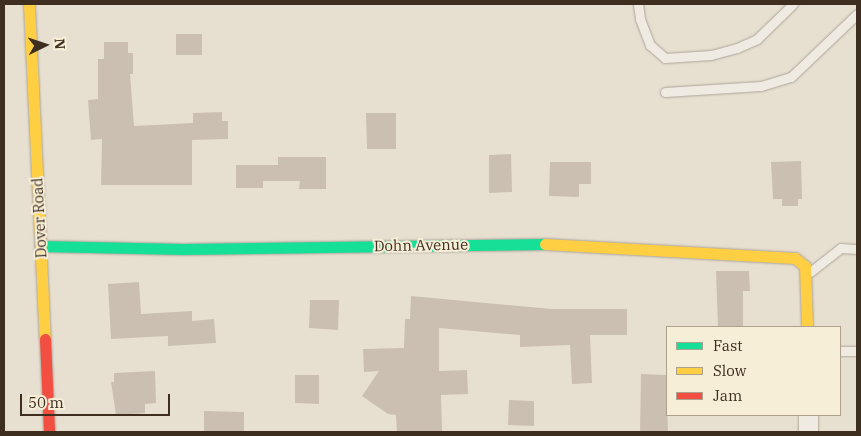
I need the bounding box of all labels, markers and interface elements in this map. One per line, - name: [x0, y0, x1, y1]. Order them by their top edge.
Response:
- north arrow: [20, 20, 70, 70]
- text: N: [51, 38, 69, 50]
- street label: Dover Road: [28, 177, 50, 259]
- street label: Dohn Avenue: [374, 235, 468, 255]
- legend: [666, 326, 841, 416]
- text: Fast: [713, 336, 743, 355]
- text: Slow: [713, 361, 746, 380]
- scale bar: [22, 384, 172, 416]
- text: Jam: [713, 386, 742, 405]
- text: 50 m: [28, 393, 64, 412]

